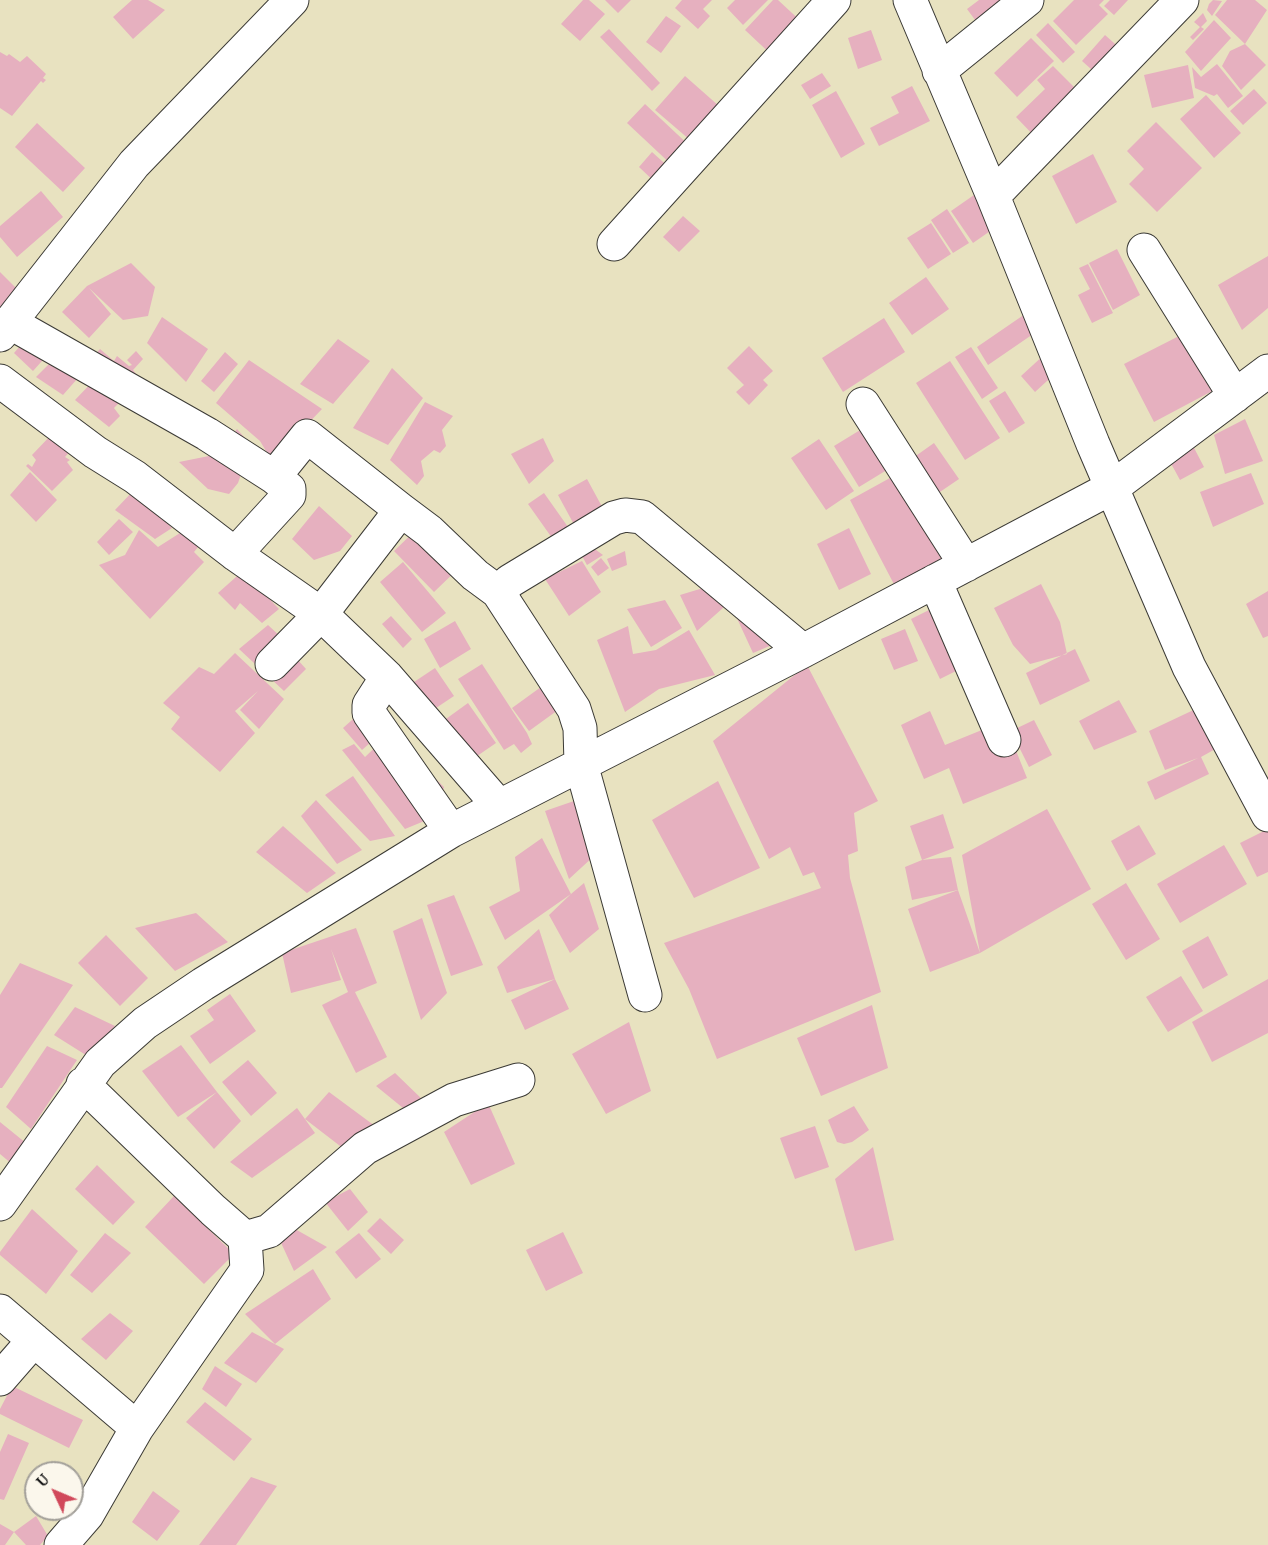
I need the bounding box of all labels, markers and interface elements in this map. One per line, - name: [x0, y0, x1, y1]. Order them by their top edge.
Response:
- north arrow: [24, 1461, 84, 1521]
- text: U: [30, 1468, 55, 1492]

